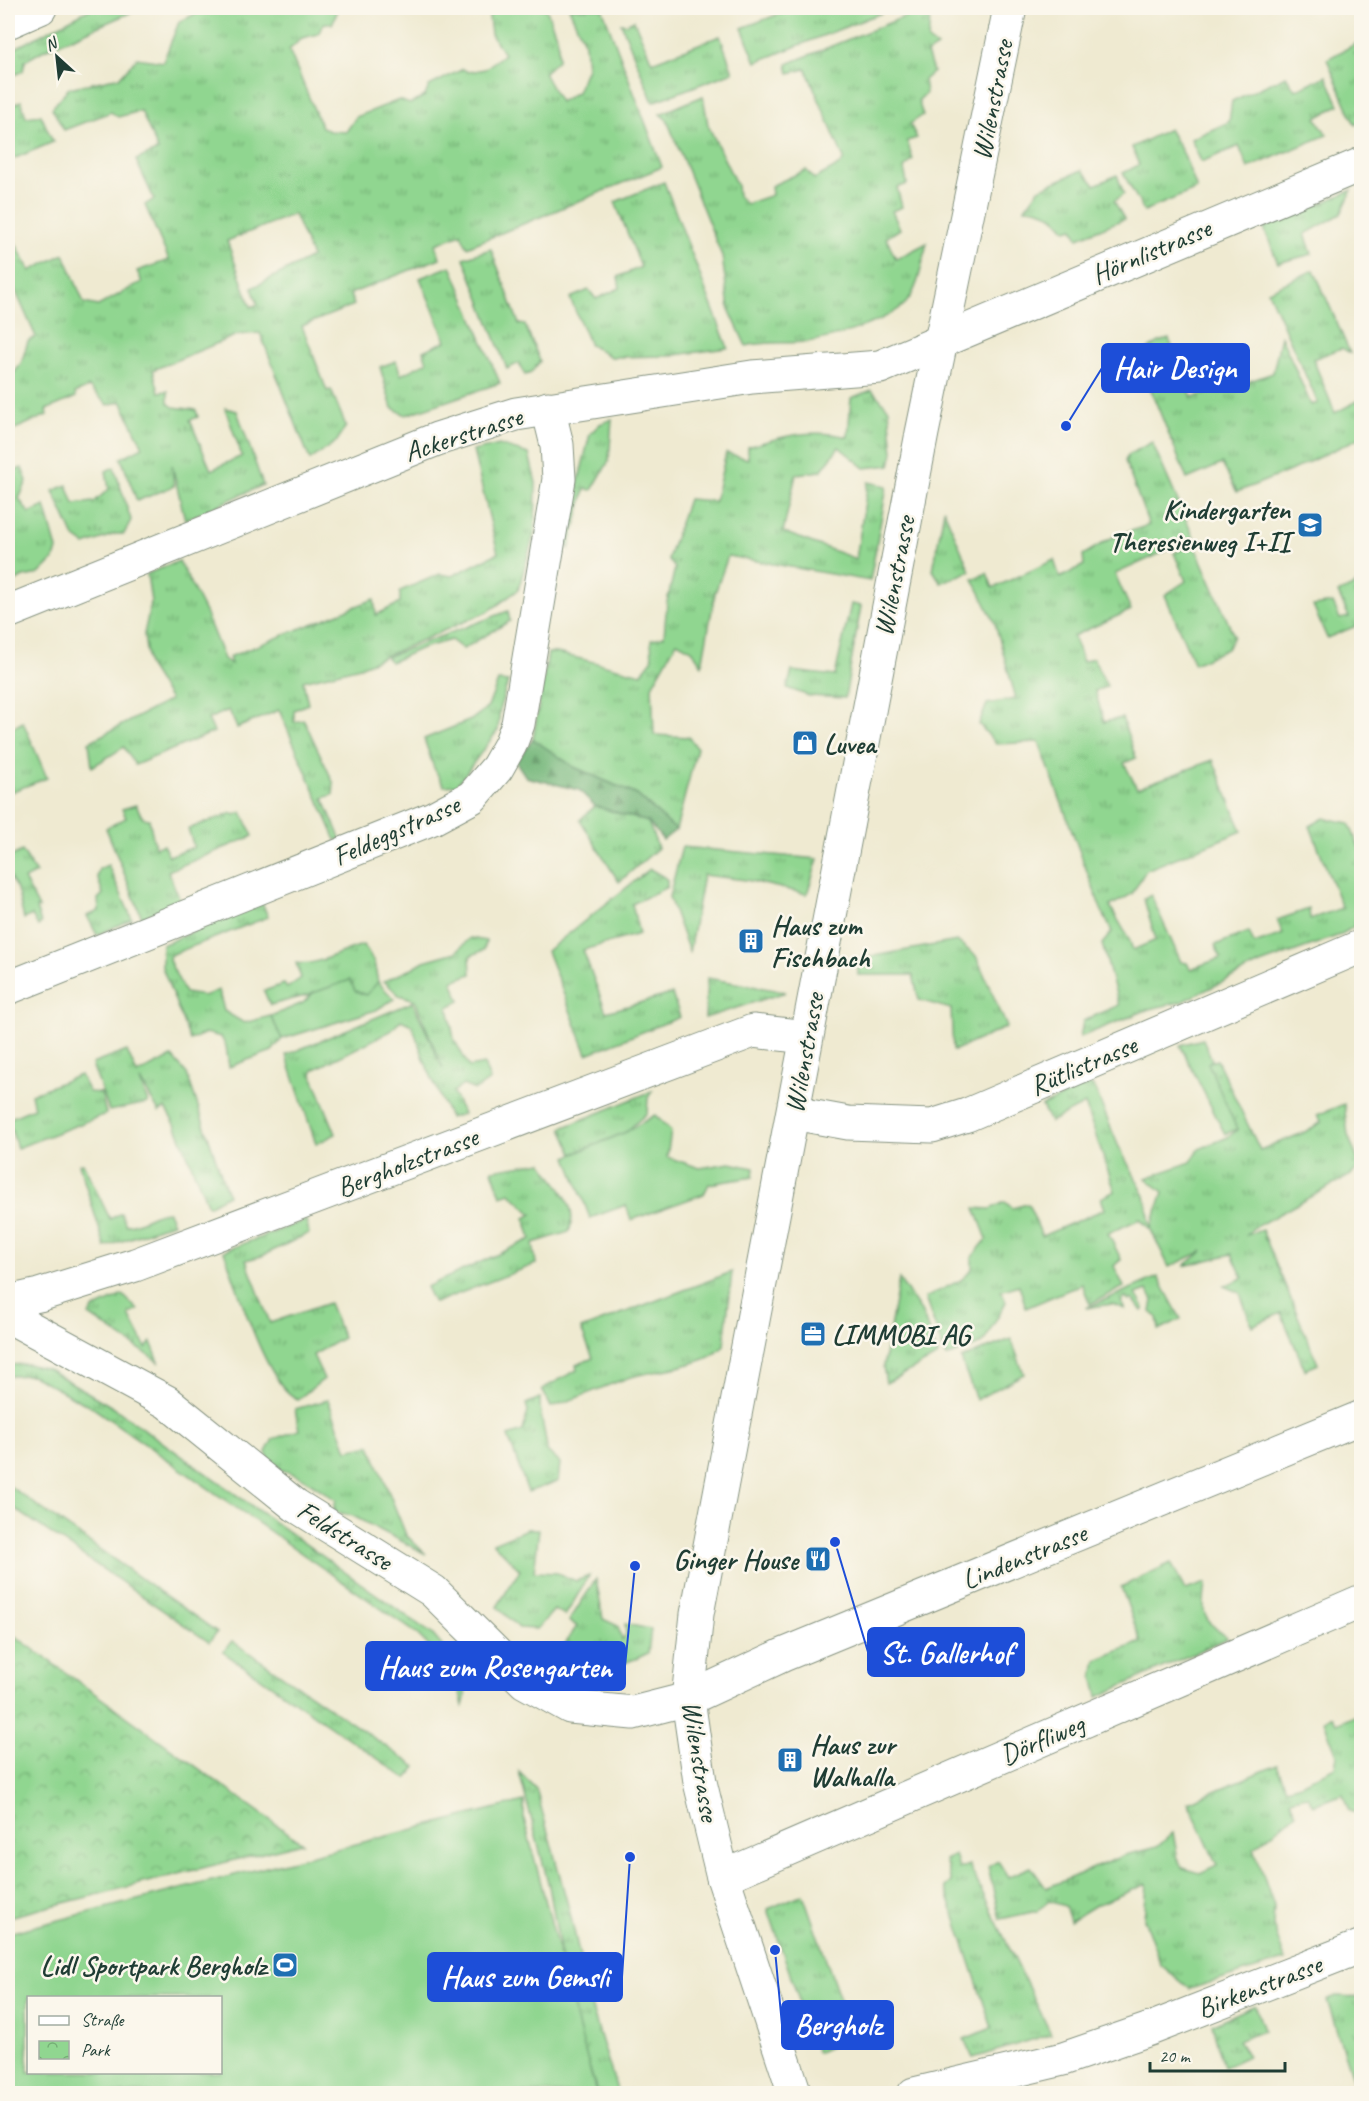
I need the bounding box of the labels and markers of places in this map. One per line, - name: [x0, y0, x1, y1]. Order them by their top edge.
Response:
- callout: Hair Design: [1102, 344, 1249, 392]
- place label: Kindergarten Theresienweg I+II: [1109, 492, 1296, 559]
- school or university icon: Kindergarten Theresienweg I+II: [1295, 510, 1325, 540]
- place label: Luvea: [824, 726, 878, 761]
- shop icon: Luvea: [790, 728, 820, 758]
- place label: Haus zum Fischbach: [771, 908, 871, 975]
- building icon: Haus zum Fischbach: [736, 926, 766, 956]
- place label: LIMMOBI AG: [832, 1317, 973, 1352]
- office icon: LIMMOBI AG: [798, 1319, 828, 1349]
- place label: Ginger House: [673, 1542, 801, 1577]
- restaurant icon: Ginger House: [803, 1544, 833, 1574]
- callout: St. Gallerhof: [868, 1628, 1024, 1676]
- callout: Haus zum Rosengarten: [366, 1642, 625, 1690]
- place label: Haus zur Walhalla: [810, 1727, 898, 1794]
- building icon: Haus zur Walhalla: [775, 1745, 805, 1775]
- place label: Lidl Sportpark Bergholz: [41, 1948, 269, 1983]
- sports icon: Lidl Sportpark Bergholz: [270, 1950, 300, 1980]
- callout: Haus zum Gemsli: [428, 1953, 622, 2001]
- callout: Bergholz: [782, 2001, 893, 2049]

